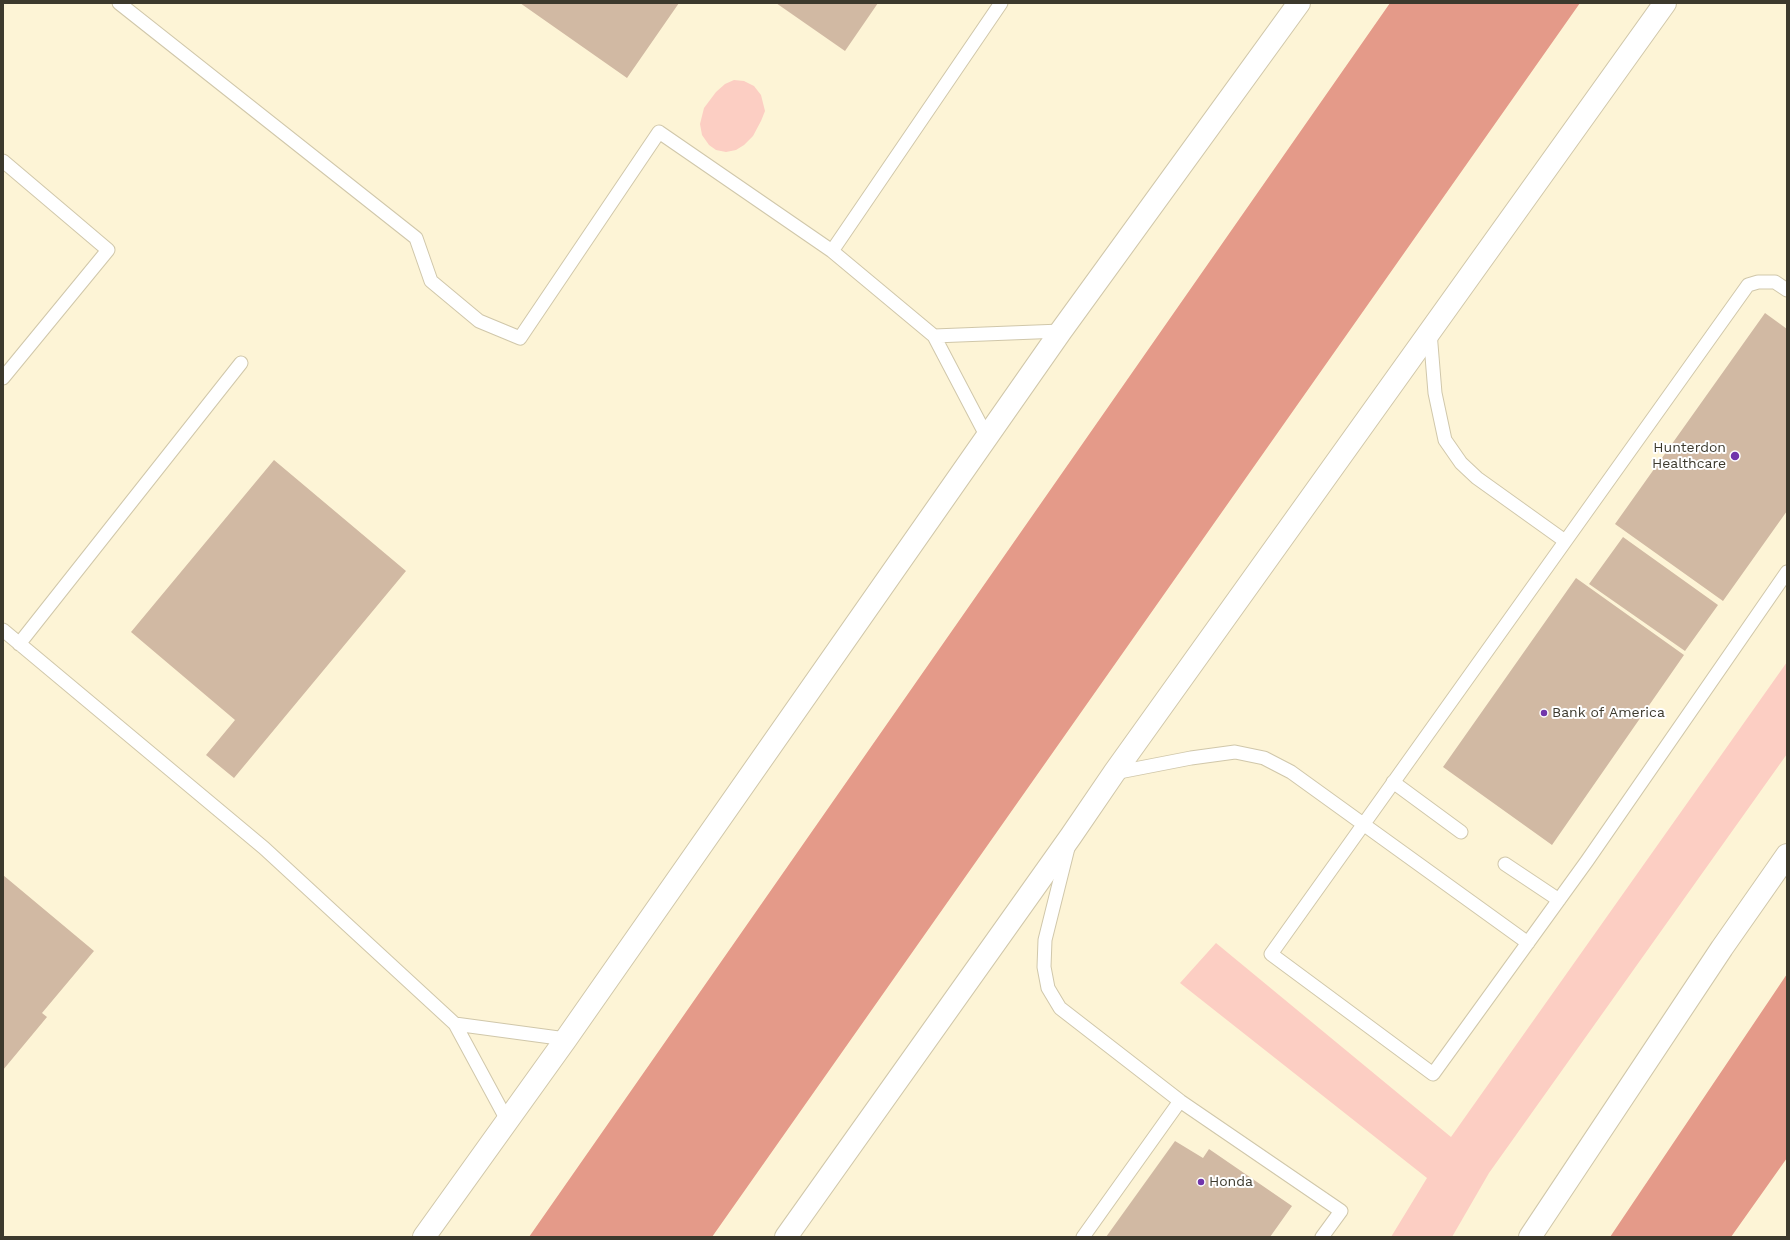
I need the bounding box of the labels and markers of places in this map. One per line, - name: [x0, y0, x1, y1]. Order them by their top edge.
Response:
- place label: Hunterdon Healthcare: [1652, 440, 1726, 472]
- marker: Hunterdon Healthcare: [1729, 450, 1741, 462]
- place label: Bank of America: [1552, 705, 1665, 721]
- marker: Bank of America: [1539, 708, 1549, 718]
- place label: Honda: [1209, 1174, 1253, 1190]
- marker: Honda: [1196, 1177, 1206, 1187]

